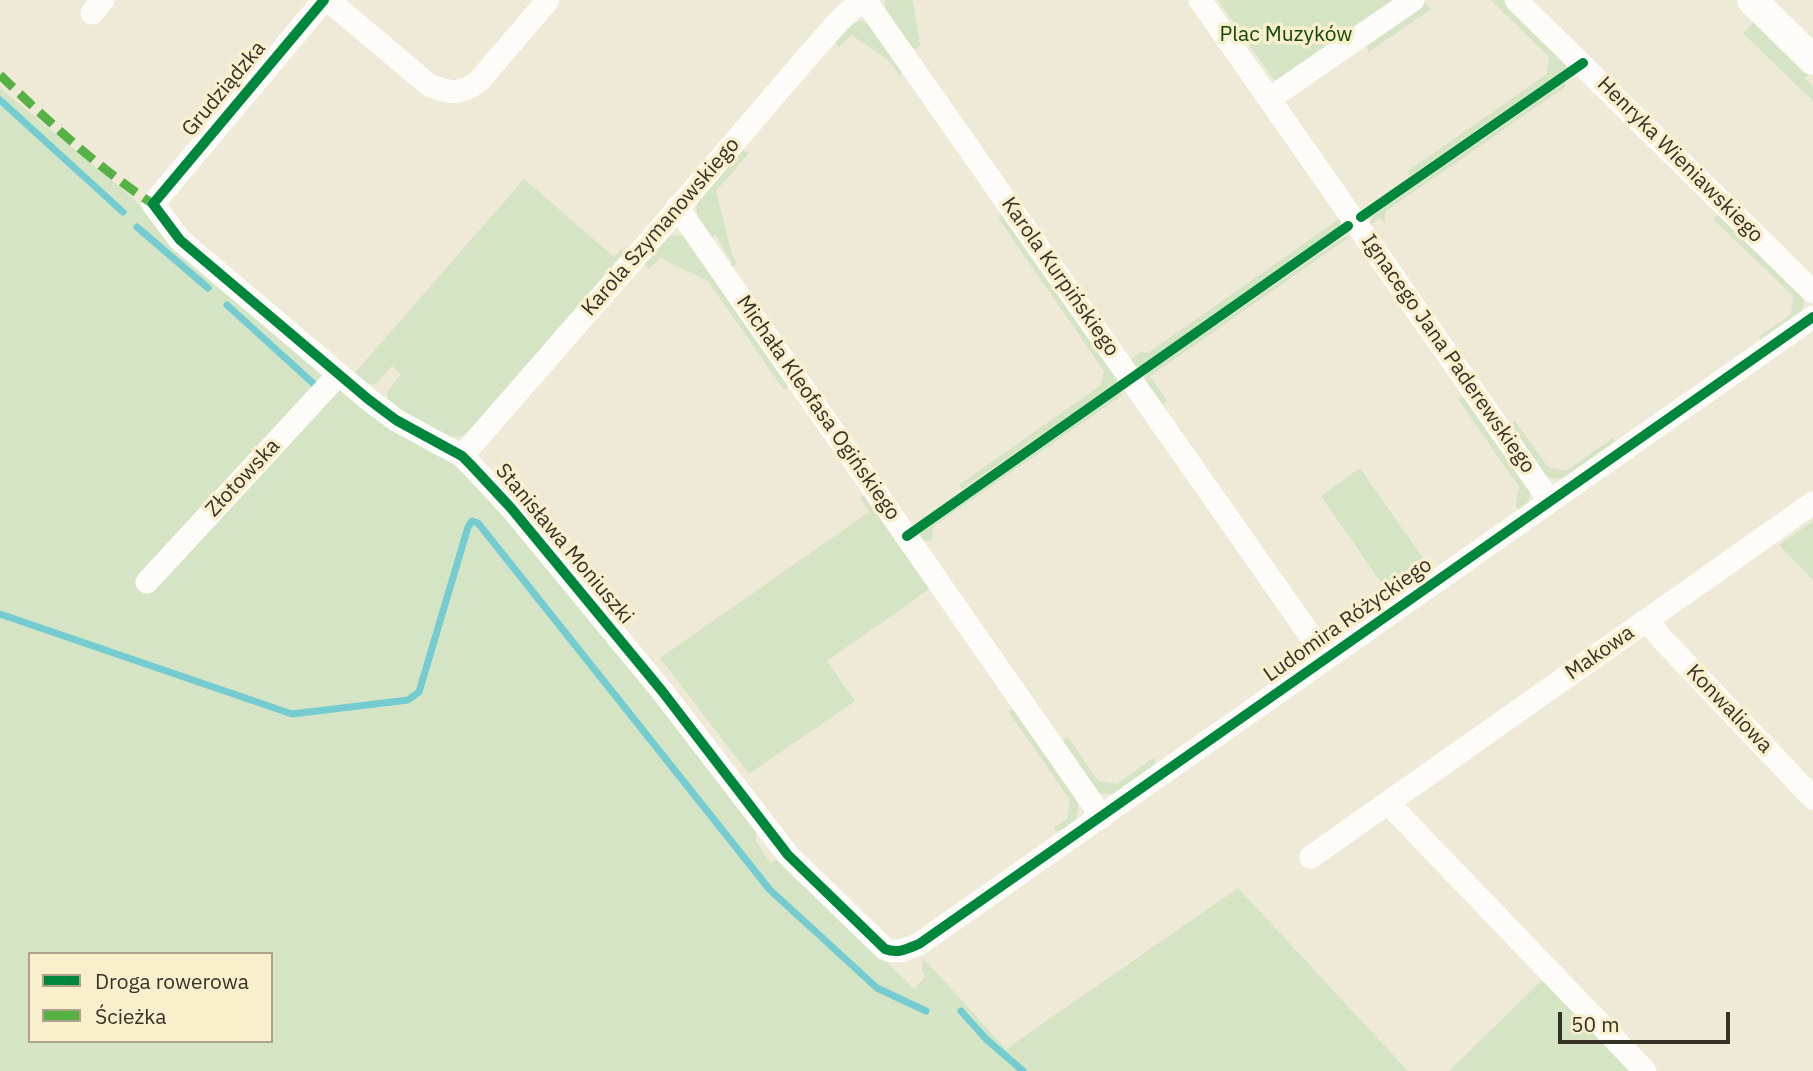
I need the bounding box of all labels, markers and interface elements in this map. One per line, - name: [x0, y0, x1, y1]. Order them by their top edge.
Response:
- park label: Plac Muzyków: [1220, 22, 1352, 48]
- street label: Grudziądzka: [177, 36, 271, 142]
- street label: Henryka Wieniawskiego: [1592, 72, 1768, 248]
- street label: Karola Szymanowskiego: [577, 133, 745, 321]
- street label: Karola Kurpińskiego: [996, 193, 1124, 361]
- street label: Ignacego Jana Paderewskiego: [1356, 230, 1540, 478]
- street label: Michała Kleofasa Ogińskiego: [731, 291, 905, 525]
- street label: Złotowska: [201, 434, 285, 522]
- street label: Stanisława Moniuszki: [490, 459, 638, 629]
- street label: Ludomira Różyckiego: [1259, 552, 1437, 688]
- street label: Makowa: [1561, 620, 1639, 686]
- street label: Konwaliowa: [1681, 659, 1777, 759]
- legend: [28, 952, 273, 1043]
- text: Droga rowerowa: [95, 967, 249, 995]
- scale bar: [1561, 998, 1732, 1042]
- text: Ścieżka: [95, 1002, 166, 1030]
- text: 50 m: [1571, 1010, 1620, 1038]

